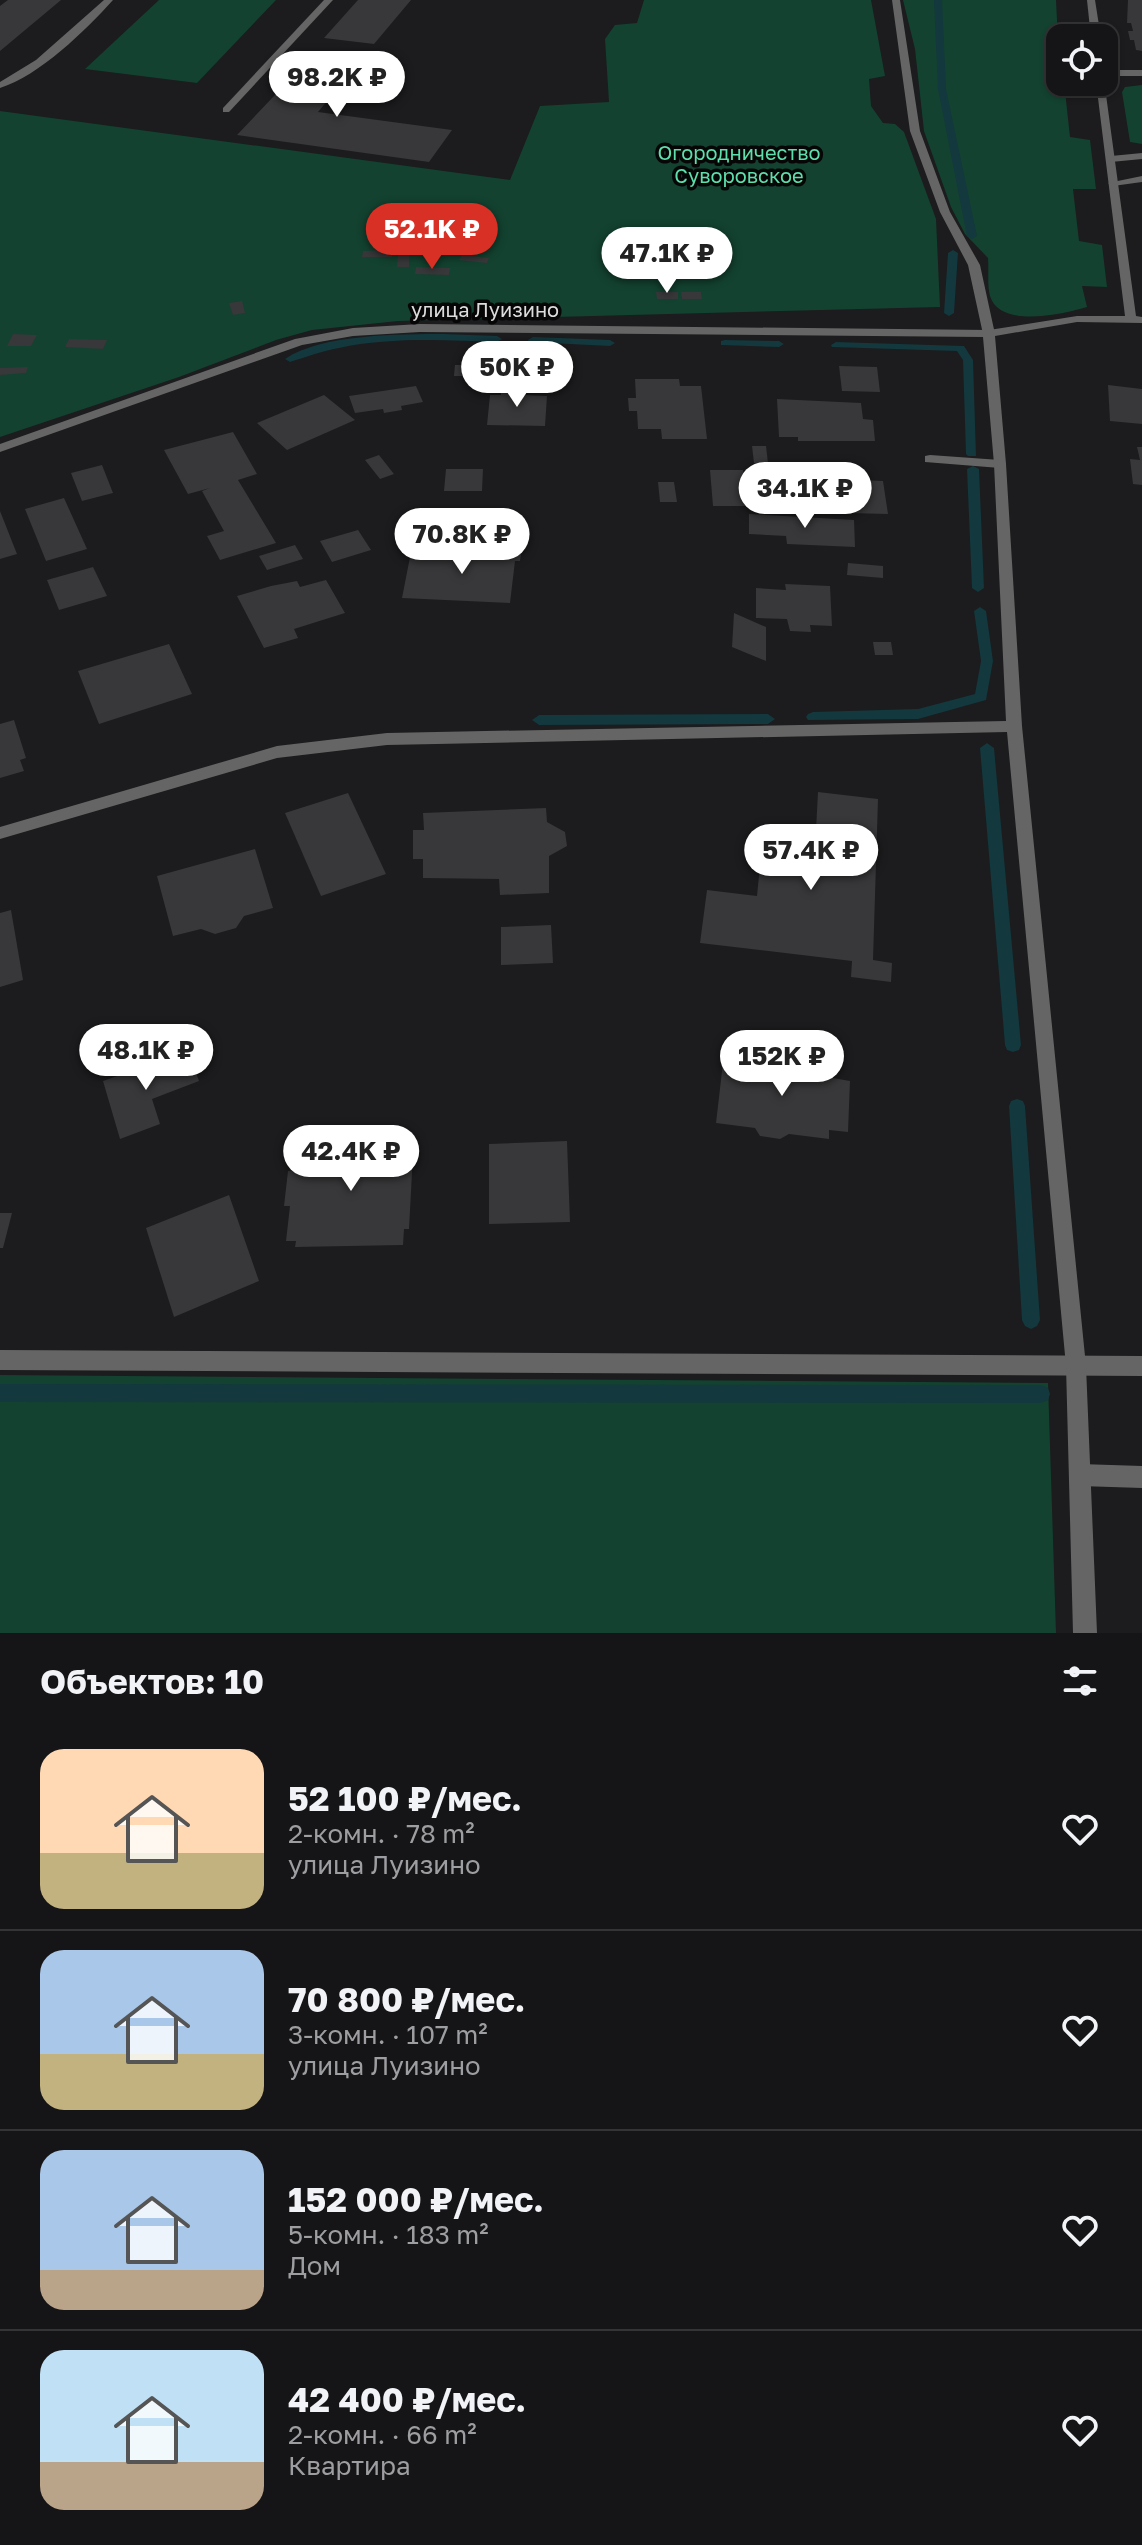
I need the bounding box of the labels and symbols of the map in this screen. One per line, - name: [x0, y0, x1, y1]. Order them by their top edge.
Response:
- pin: 98.2K ₽: [263, 51, 411, 119]
- park label: Огородничество Суворовское: [657, 140, 821, 187]
- pin: 52.1K ₽: [358, 203, 506, 271]
- pin: 47.1K ₽: [593, 227, 741, 295]
- street label: улица Луизино: [411, 297, 559, 321]
- pin: 50K ₽: [461, 341, 573, 409]
- pin: 34.1K ₽: [731, 462, 879, 530]
- pin: 70.8K ₽: [388, 508, 536, 576]
- pin: 57.4K ₽: [737, 824, 885, 892]
- pin: 48.1K ₽: [72, 1024, 220, 1092]
- pin: 152K ₽: [717, 1030, 847, 1098]
- pin: 42.4K ₽: [277, 1125, 425, 1193]

